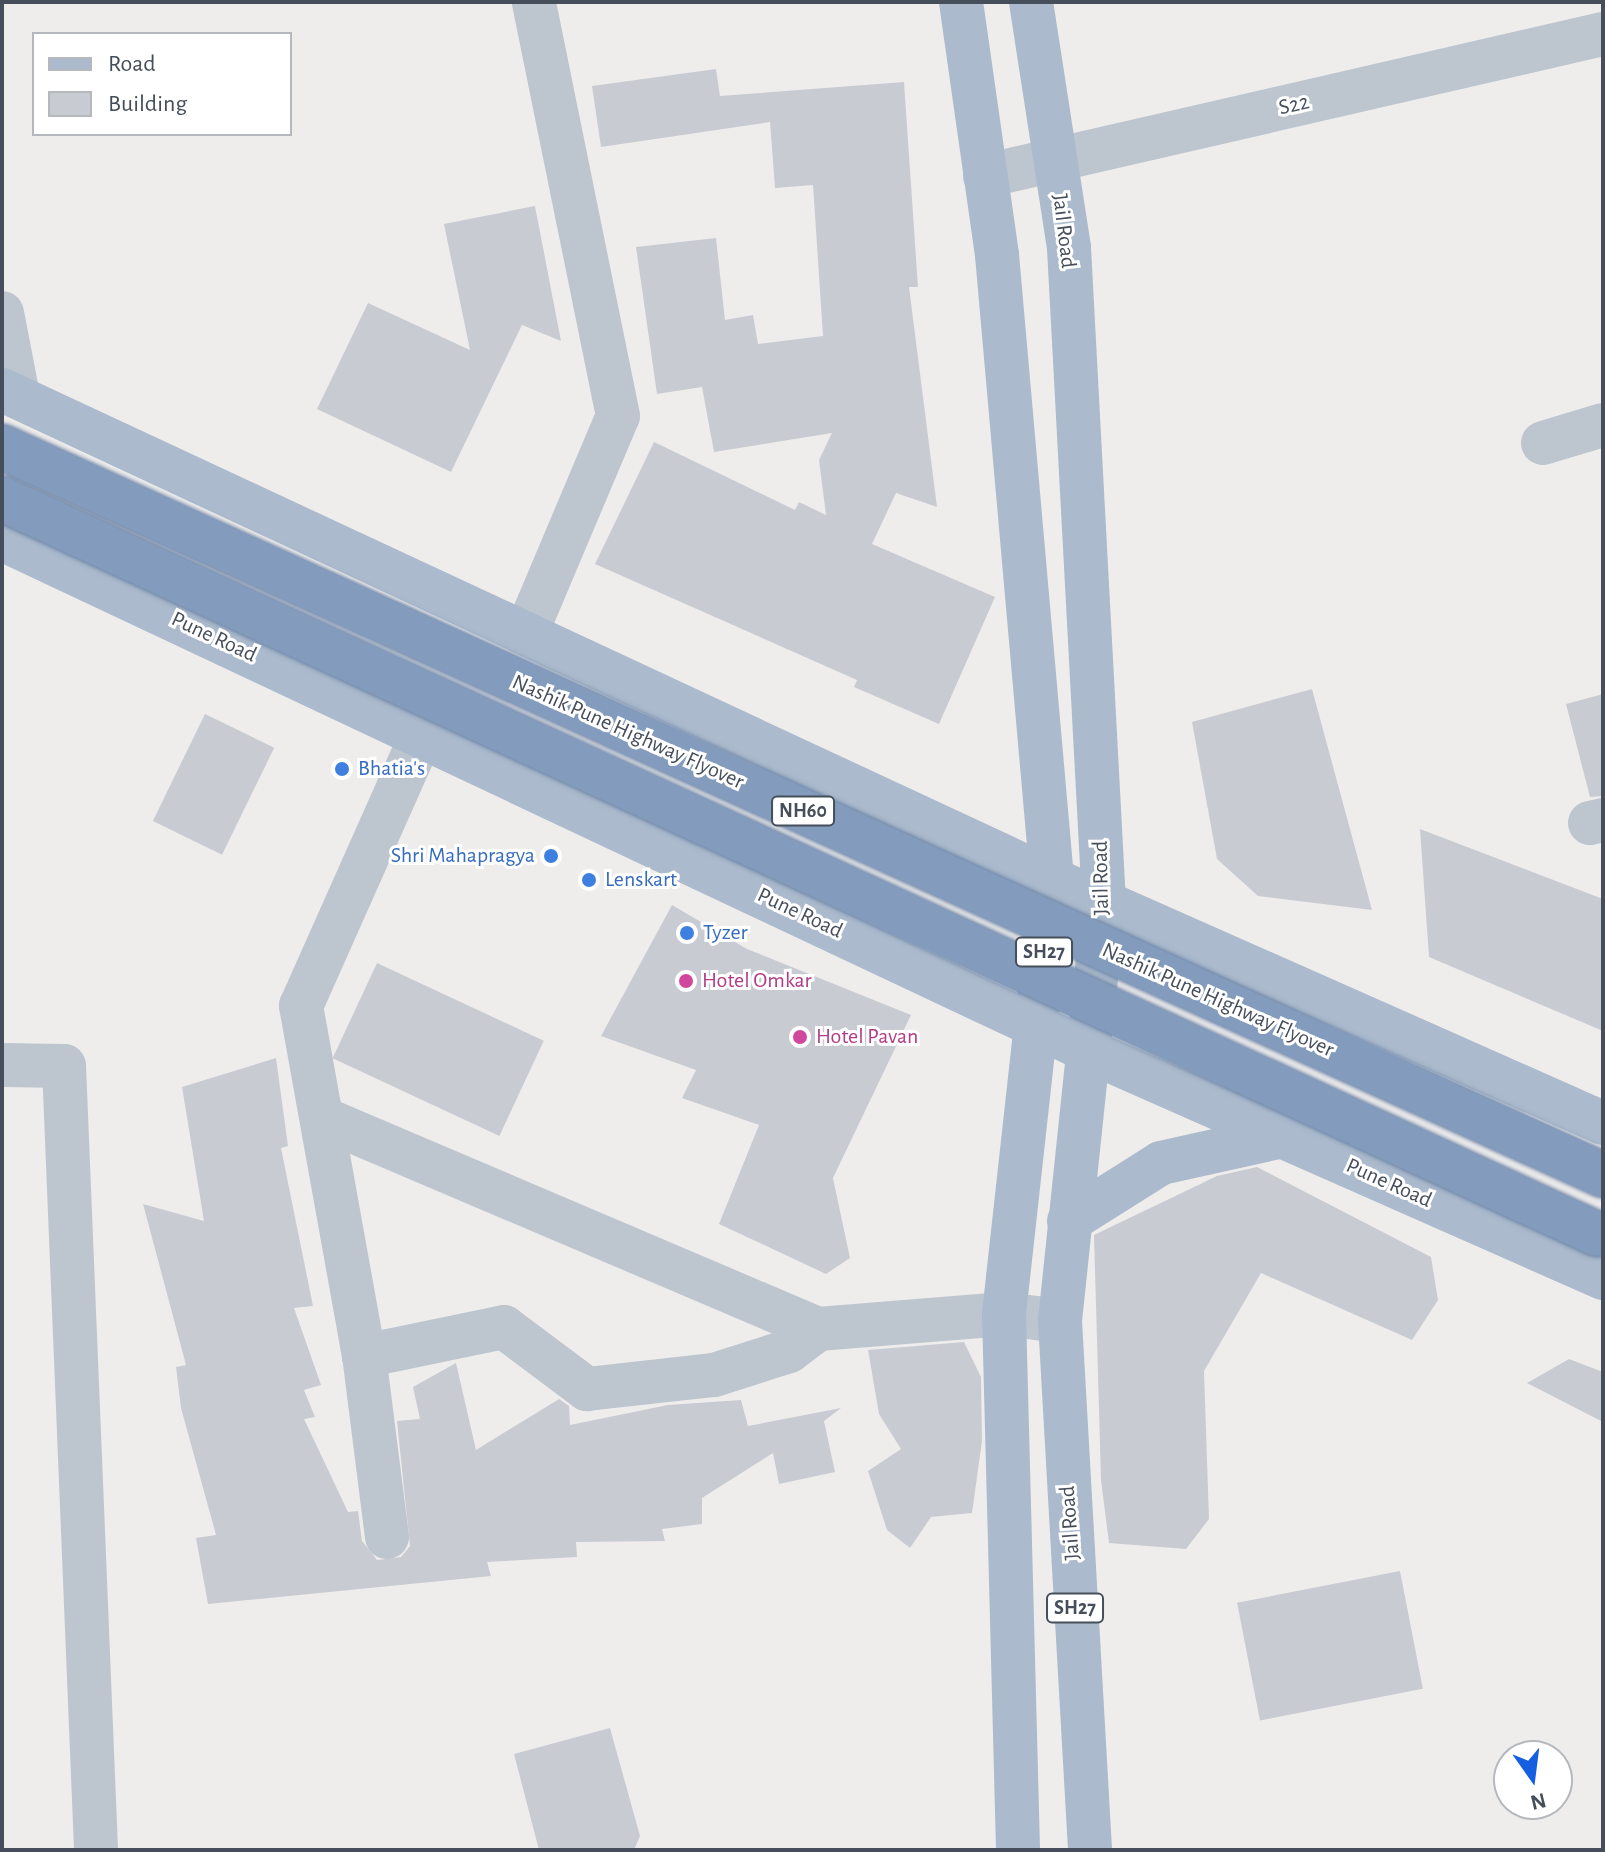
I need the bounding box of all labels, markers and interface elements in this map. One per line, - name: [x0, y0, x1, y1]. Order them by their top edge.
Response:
- legend: [32, 32, 292, 136]
- text: Road: [108, 52, 156, 76]
- street label: S22: [1276, 89, 1312, 121]
- text: Building: [108, 92, 187, 116]
- street label: Jail Road: [1046, 192, 1082, 270]
- street label: Pune Road: [167, 606, 261, 668]
- street label: Nashik Pune Highway Flyover: [508, 669, 748, 795]
- place label: Bhatia's: [358, 756, 425, 782]
- marker: Bhatia's: [333, 760, 351, 778]
- road number: NH60: [771, 795, 835, 827]
- street label: Jail Road: [1087, 840, 1115, 916]
- place label: Shri Mahapragya: [391, 843, 535, 869]
- marker: Shri Mahapragya: [542, 847, 560, 865]
- place label: Lenskart: [605, 867, 677, 893]
- marker: Lenskart: [580, 871, 598, 889]
- street label: Pune Road: [753, 882, 847, 944]
- place label: Tyzer: [703, 920, 748, 946]
- marker: Tyzer: [678, 924, 696, 942]
- road number: SH27: [1014, 936, 1074, 968]
- street label: Nashik Pune Highway Flyover: [1098, 937, 1338, 1063]
- place label: Hotel Omkar: [702, 968, 812, 994]
- marker: Hotel Omkar: [677, 972, 695, 990]
- place label: Hotel Pavan: [816, 1024, 918, 1050]
- marker: Hotel Pavan: [791, 1028, 809, 1046]
- street label: Pune Road: [1342, 1152, 1436, 1214]
- street label: Jail Road: [1054, 1485, 1086, 1561]
- road number: SH27: [1045, 1592, 1105, 1624]
- north arrow: [1493, 1740, 1573, 1820]
- text: N: [1528, 1789, 1548, 1814]

